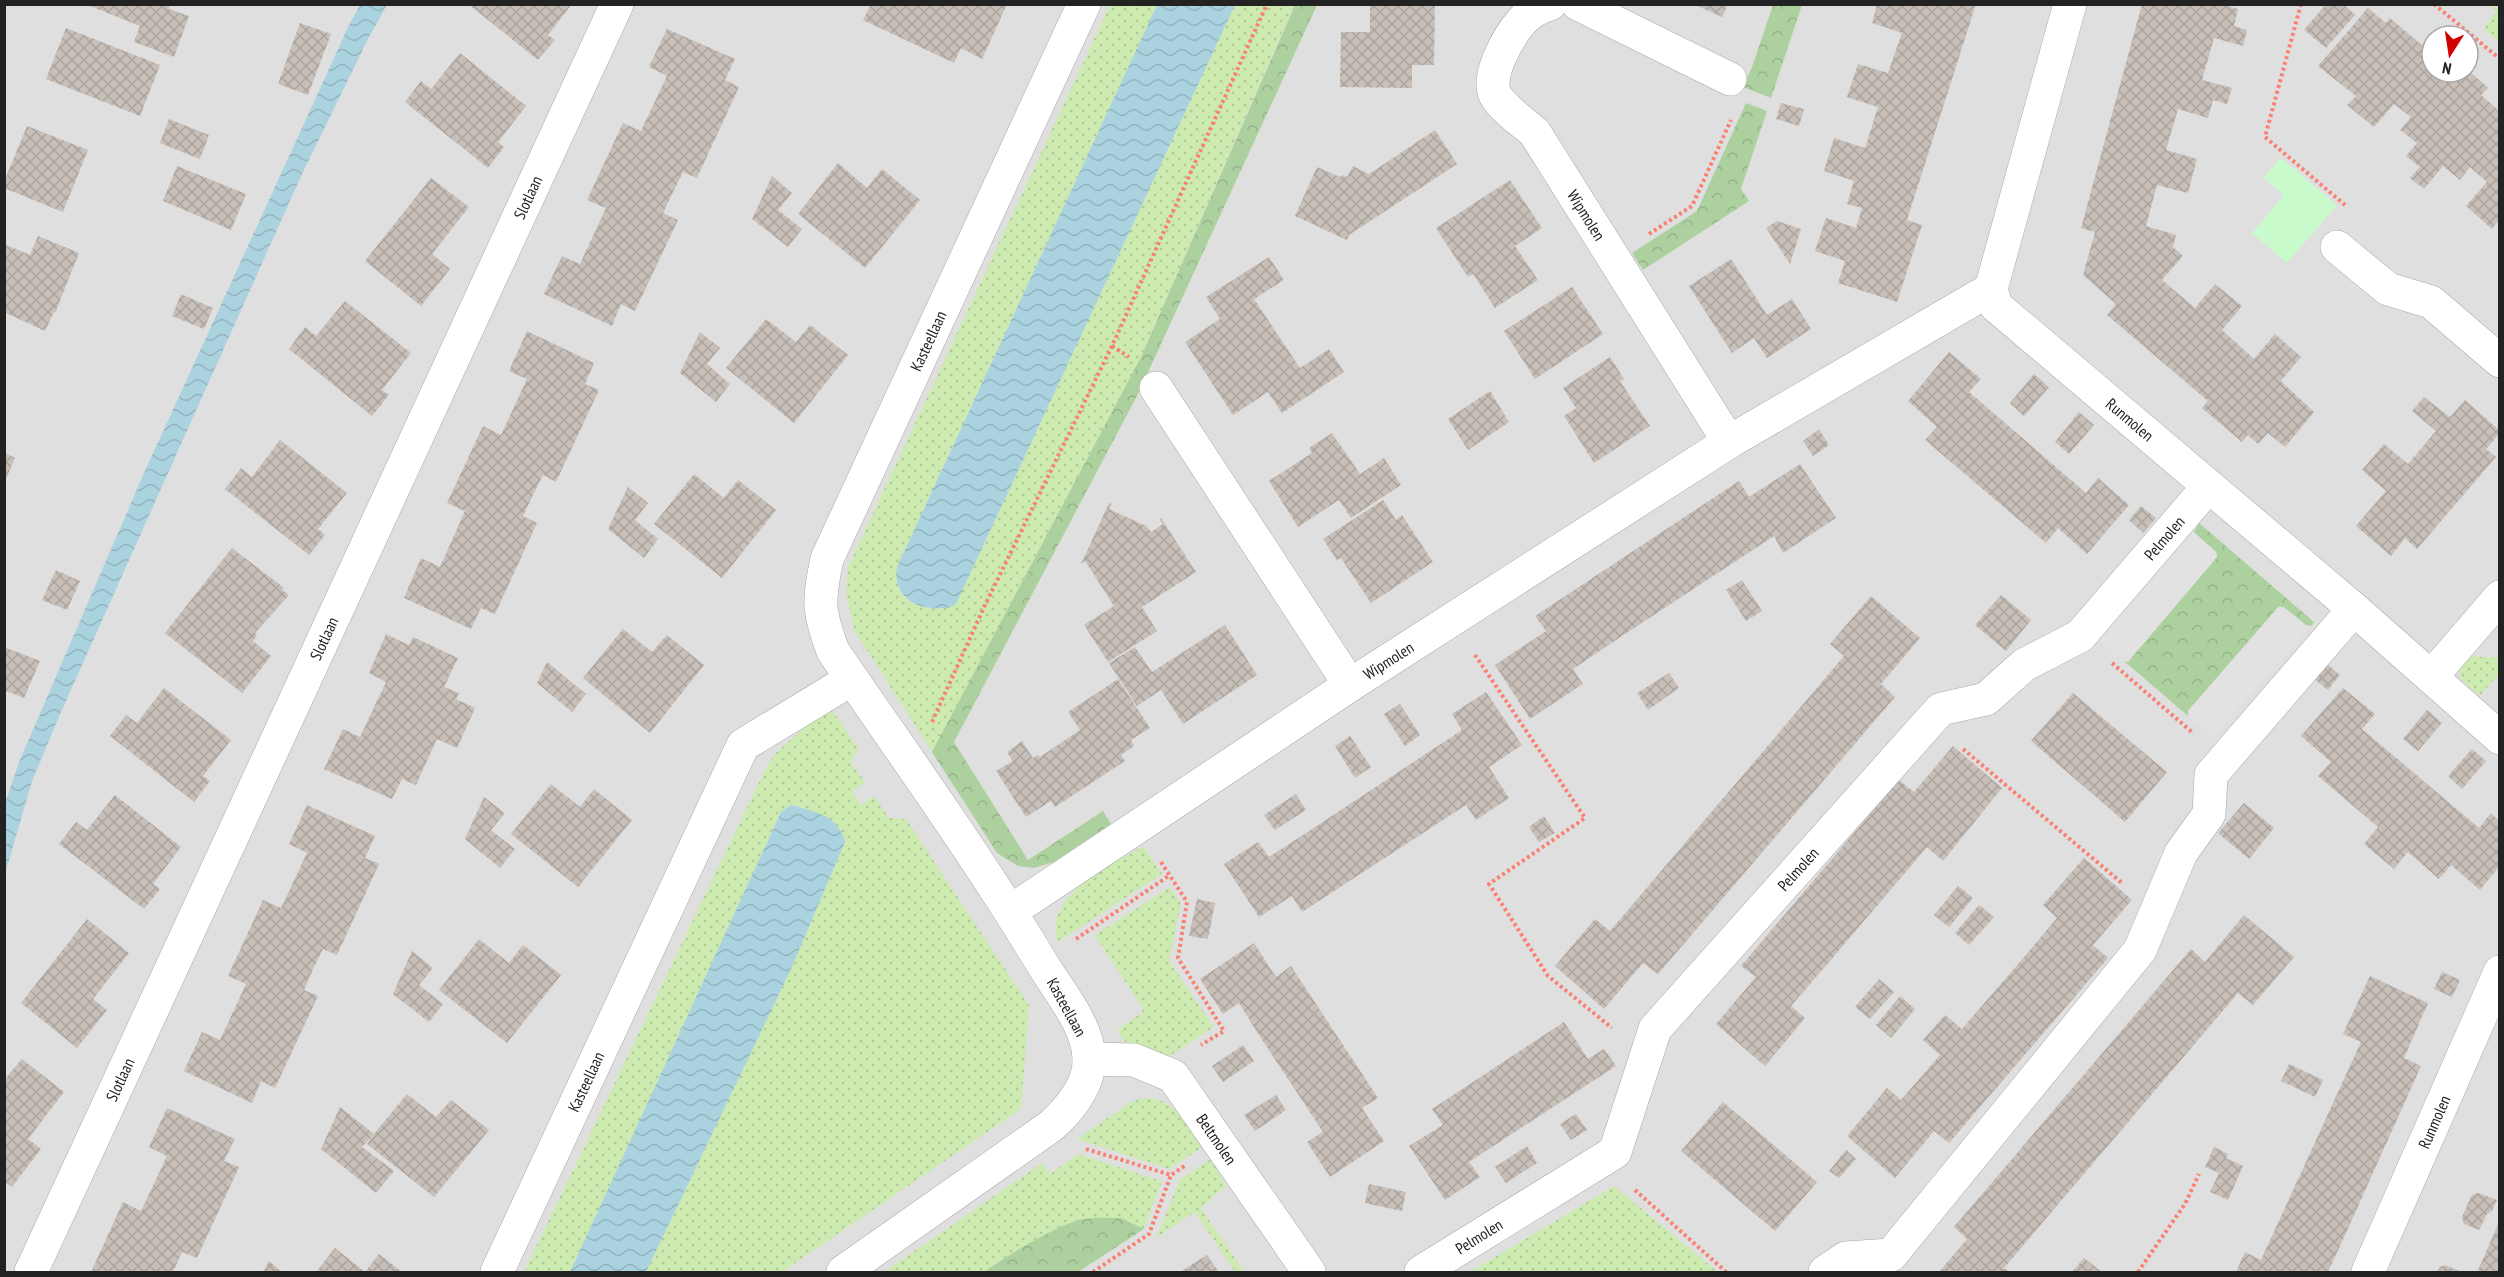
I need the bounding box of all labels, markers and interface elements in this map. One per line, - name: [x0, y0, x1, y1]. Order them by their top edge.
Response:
- north arrow: [2420, 24, 2480, 84]
- text: N: [2441, 58, 2453, 79]
- street label: Slotlaan: [509, 172, 546, 222]
- street label: Wipmolen: [1563, 186, 1610, 244]
- street label: Kasteellaan: [906, 308, 951, 374]
- street label: Runmolen: [2102, 394, 2158, 445]
- street label: Pelmolen: [2140, 512, 2189, 564]
- street label: Slotlaan: [305, 614, 342, 663]
- street label: Wipmolen: [1359, 637, 1417, 684]
- street label: Pelmolen: [1773, 843, 1823, 895]
- street label: Kasteellaan: [1043, 974, 1091, 1040]
- street label: Kasteellaan: [563, 1048, 608, 1115]
- street label: Slotlaan: [101, 1055, 139, 1104]
- street label: Runmolen: [2414, 1092, 2455, 1152]
- street label: Beltmolen: [1192, 1110, 1241, 1168]
- street label: Pelmolen: [1452, 1214, 1506, 1258]

